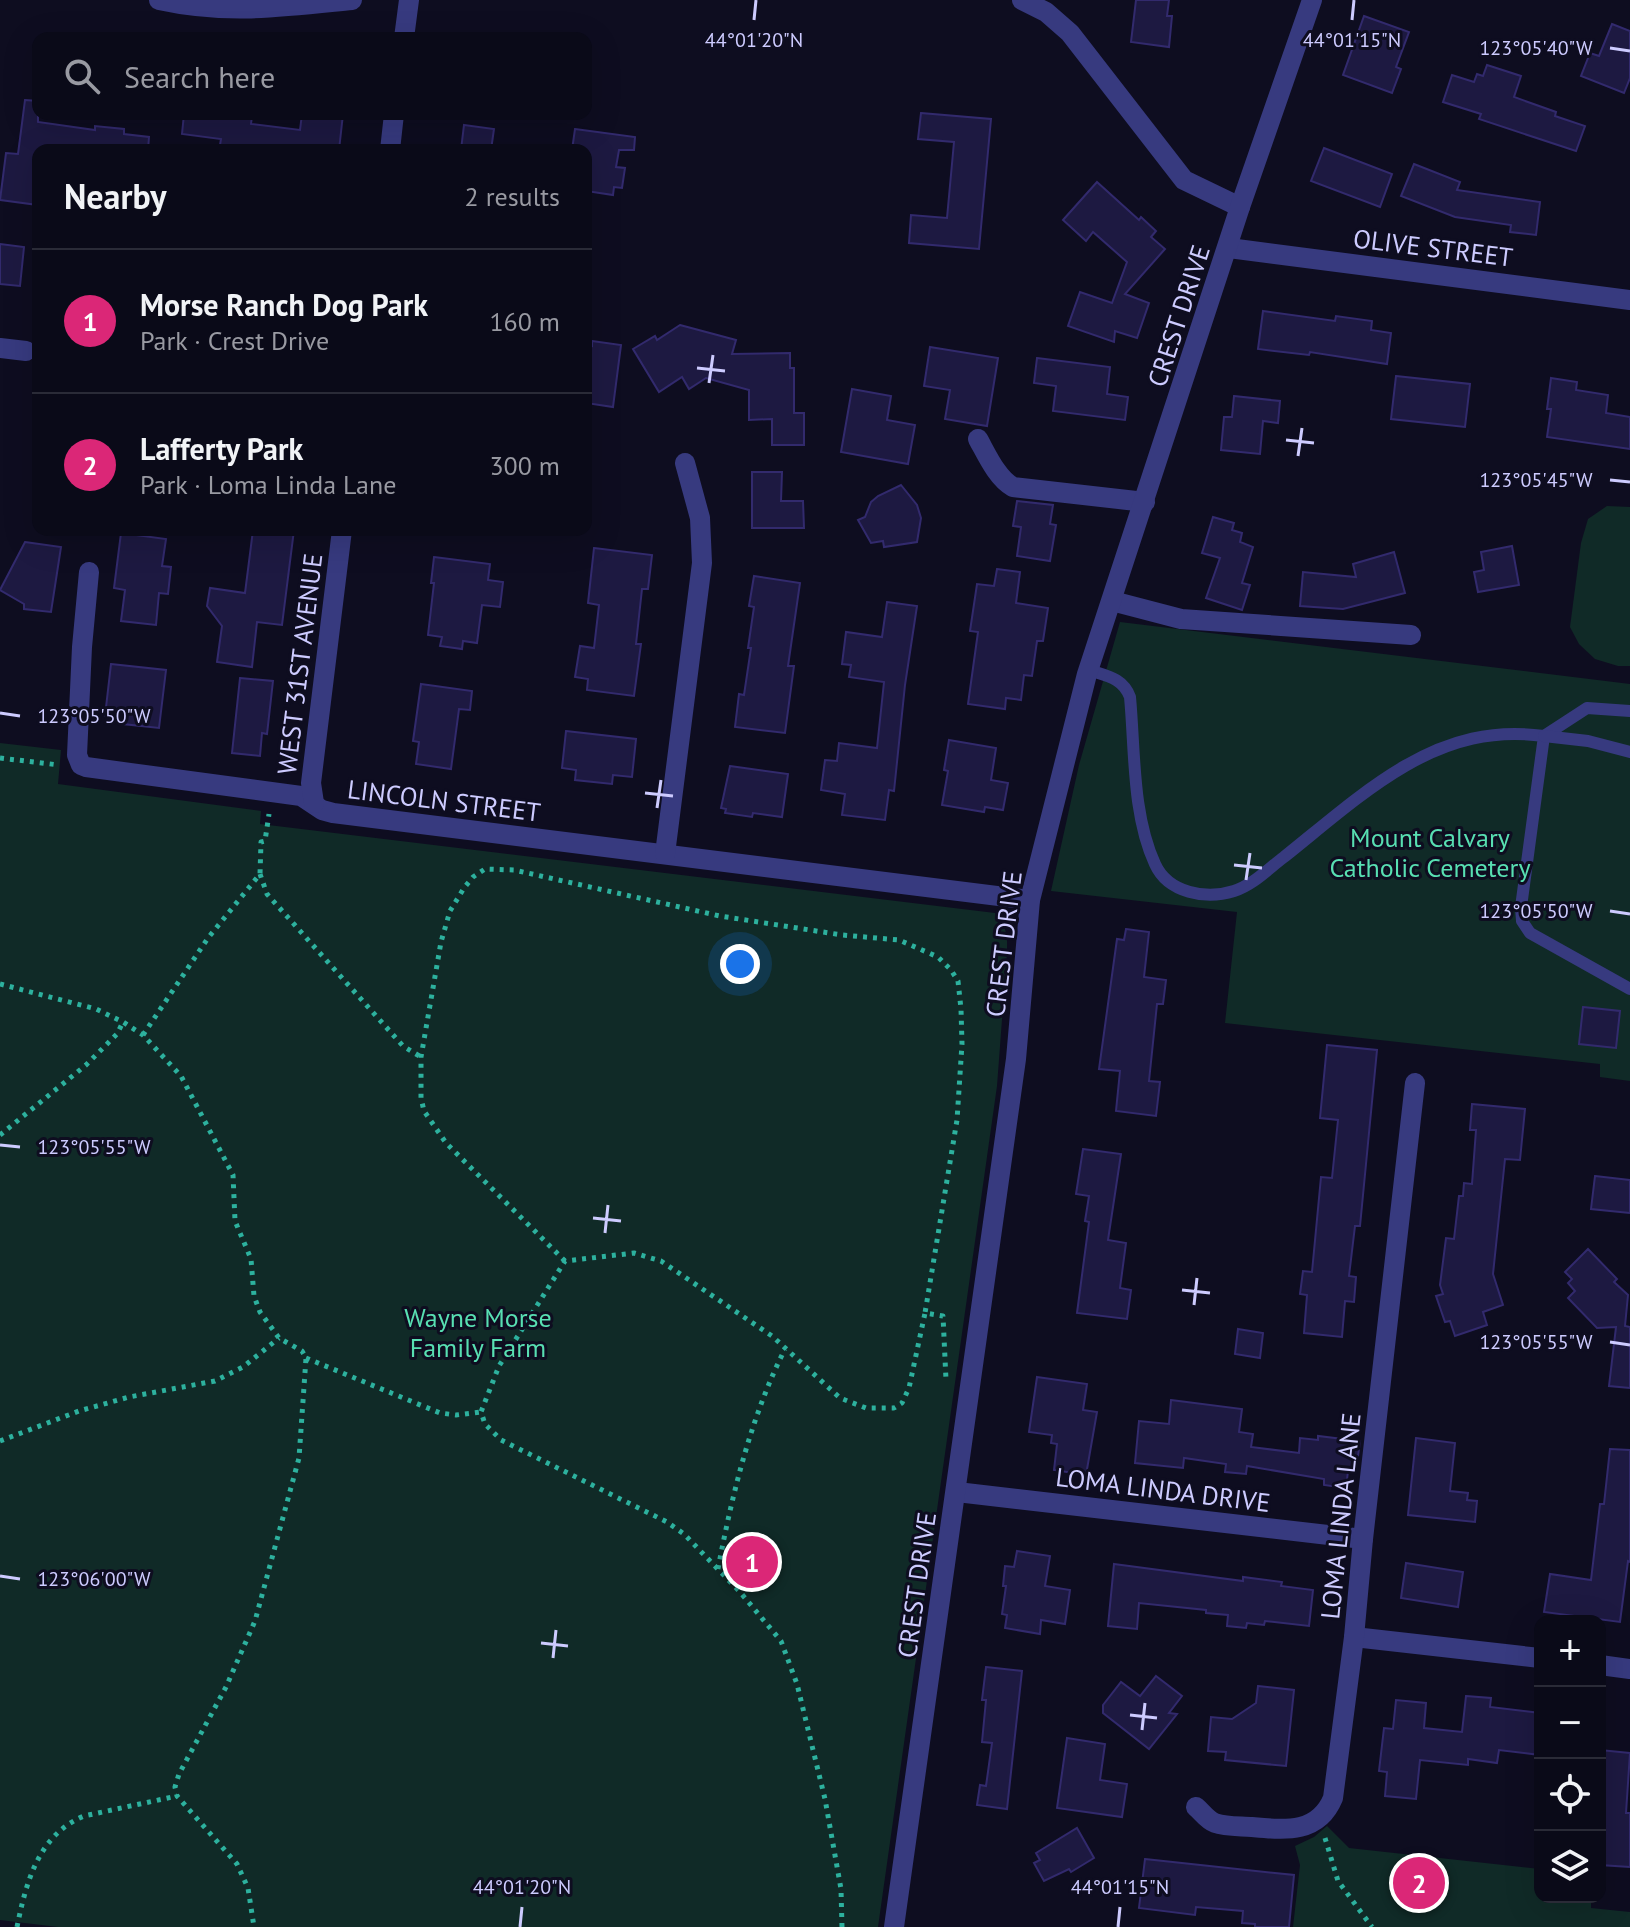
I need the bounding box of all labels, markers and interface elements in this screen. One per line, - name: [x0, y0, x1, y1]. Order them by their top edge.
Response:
- text: 44°01'20"N: [705, 27, 803, 53]
- text: 44°01'15"N: [1303, 27, 1401, 53]
- search box: [32, 32, 592, 120]
- text: 123°05'40"W: [1479, 35, 1593, 61]
- icon: search: [60, 54, 104, 98]
- text: Search here: [124, 57, 275, 96]
- text: Nearby: [64, 174, 166, 218]
- text: 2 results: [465, 180, 560, 213]
- street label: OLIVE STREET: [1351, 221, 1515, 274]
- street label: CREST DRIVE: [1140, 241, 1217, 391]
- text: Morse Ranch Dog Park: [140, 285, 428, 324]
- text: 1: [83, 305, 97, 338]
- text: 160 m: [489, 305, 560, 338]
- text: Park · Crest Drive: [140, 324, 329, 357]
- text: Lafferty Park: [140, 429, 303, 468]
- text: 2: [83, 449, 97, 482]
- text: 300 m: [489, 449, 560, 482]
- text: 123°05'45"W: [1479, 467, 1593, 493]
- text: Park · Loma Linda Lane: [140, 468, 396, 501]
- street label: WEST 31ST AVENUE: [270, 552, 329, 776]
- text: 123°05'50"W: [37, 703, 151, 729]
- street label: LINCOLN STREET: [346, 772, 543, 829]
- park label: Mount Calvary Catholic Cemetery: [1329, 821, 1531, 884]
- street label: CREST DRIVE: [978, 869, 1029, 1019]
- text: 123°05'50"W: [1479, 898, 1593, 924]
- your location: [720, 944, 760, 984]
- text: 123°05'55"W: [37, 1134, 151, 1160]
- park label: Wayne Morse Family Farm: [404, 1301, 552, 1364]
- text: 123°05'55"W: [1479, 1329, 1593, 1355]
- street label: LOMA LINDA LANE: [1313, 1411, 1368, 1621]
- street label: LOMA LINDA DRIVE: [1054, 1460, 1272, 1519]
- street label: CREST DRIVE: [890, 1510, 943, 1660]
- pin: 1: [726, 1532, 778, 1592]
- text: 123°06'00"W: [37, 1566, 151, 1592]
- map controls: [1534, 1615, 1606, 1903]
- button: +: [1534, 1615, 1606, 1687]
- button: −: [1534, 1687, 1606, 1759]
- button: locate: [1534, 1759, 1606, 1831]
- button: layers: [1534, 1831, 1606, 1903]
- pin: 2: [1393, 1853, 1445, 1913]
- text: 44°01'20"N: [473, 1874, 571, 1900]
- text: 44°01'15"N: [1071, 1874, 1169, 1900]

